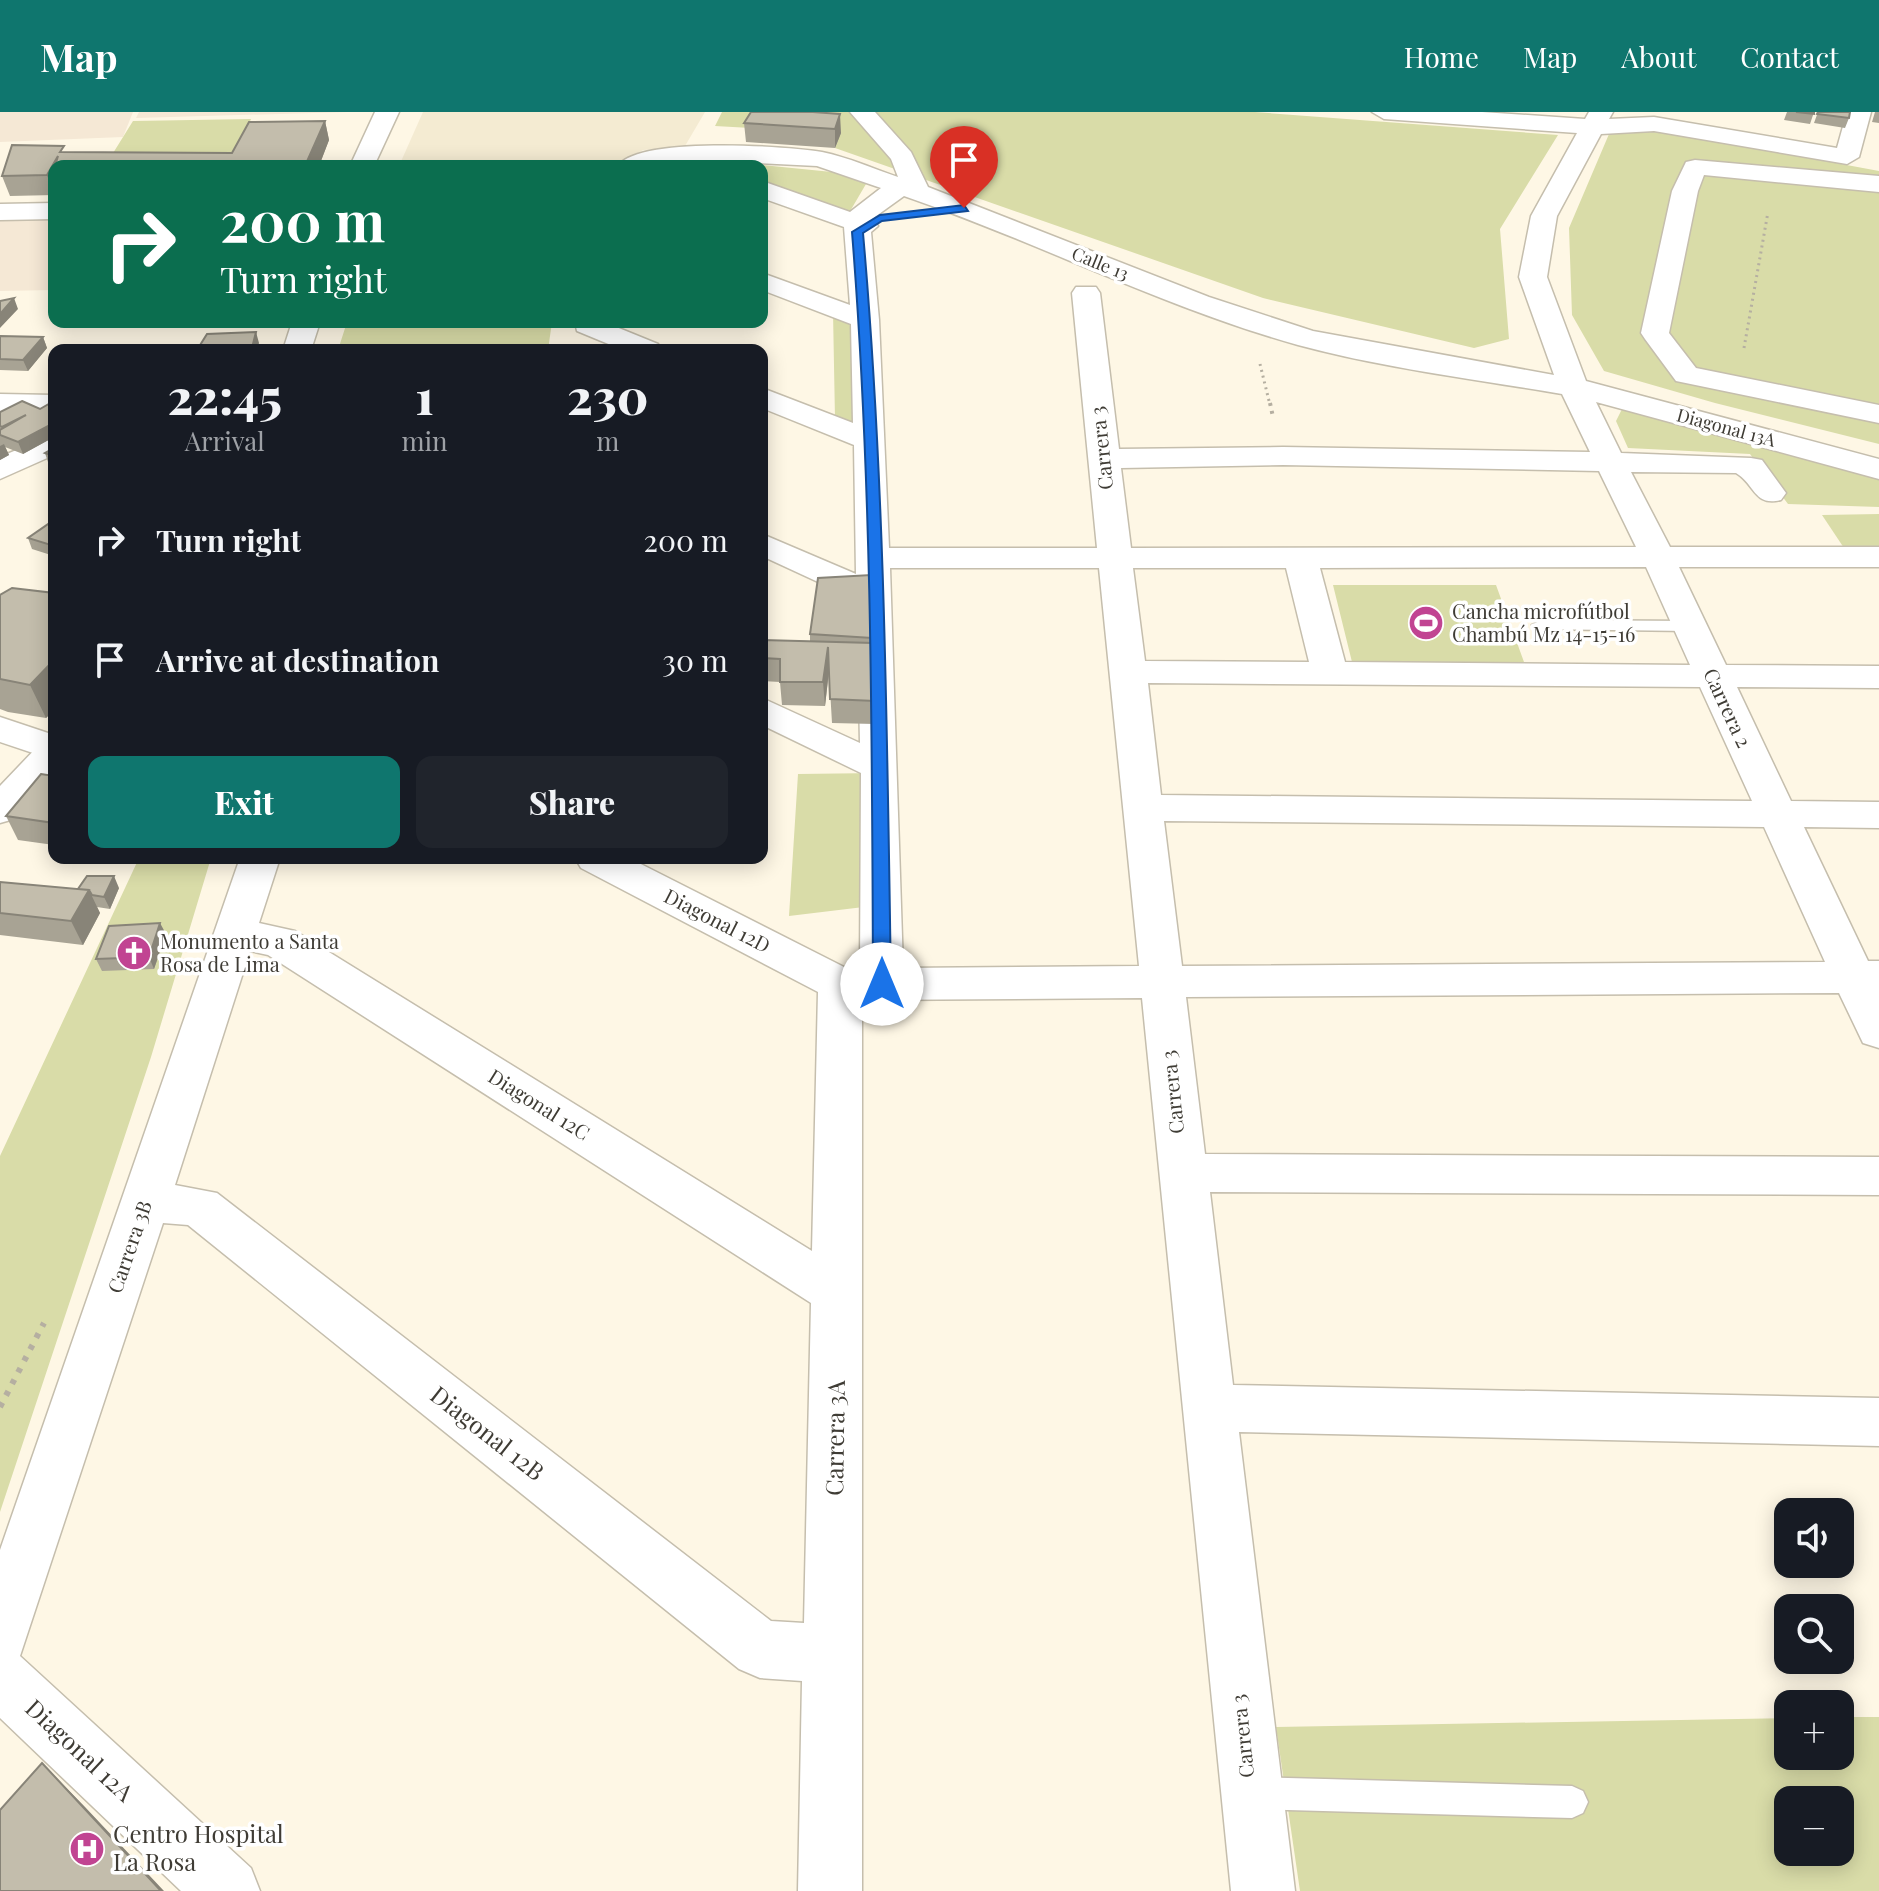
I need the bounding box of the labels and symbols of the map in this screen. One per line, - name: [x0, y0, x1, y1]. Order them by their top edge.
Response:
- pin: [930, 126, 998, 208]
- street label: Calle 13: [1068, 241, 1132, 285]
- street label: Diagonal 13A: [1674, 402, 1779, 452]
- street label: Carrera 3: [1083, 405, 1118, 491]
- place label: Cancha microfútbol Chambú Mz 14-15-16: [1452, 597, 1635, 647]
- sports icon: Cancha microfútbol Chambú Mz 14-15-16: [1407, 604, 1445, 642]
- street label: Carrera 2: [1698, 663, 1758, 751]
- street label: Diagonal 12D: [660, 881, 775, 958]
- place label: Monumento a Santa Rosa de Lima: [160, 927, 339, 977]
- church icon: Monumento a Santa Rosa de Lima: [115, 934, 153, 972]
- position arrow: [840, 942, 924, 1026]
- street label: Carrera 3: [1154, 1049, 1189, 1135]
- street label: Diagonal 12C: [484, 1062, 596, 1146]
- street label: Carrera 3B: [100, 1197, 157, 1296]
- street label: Diagonal 12B: [425, 1378, 552, 1487]
- street label: Carrera 3A: [817, 1379, 851, 1496]
- street label: Diagonal 12A: [20, 1691, 142, 1808]
- street label: Carrera 3: [1224, 1693, 1259, 1779]
- place label: Centro Hospital La Rosa: [113, 1817, 284, 1877]
- hospital icon: Centro Hospital La Rosa: [68, 1830, 106, 1868]

